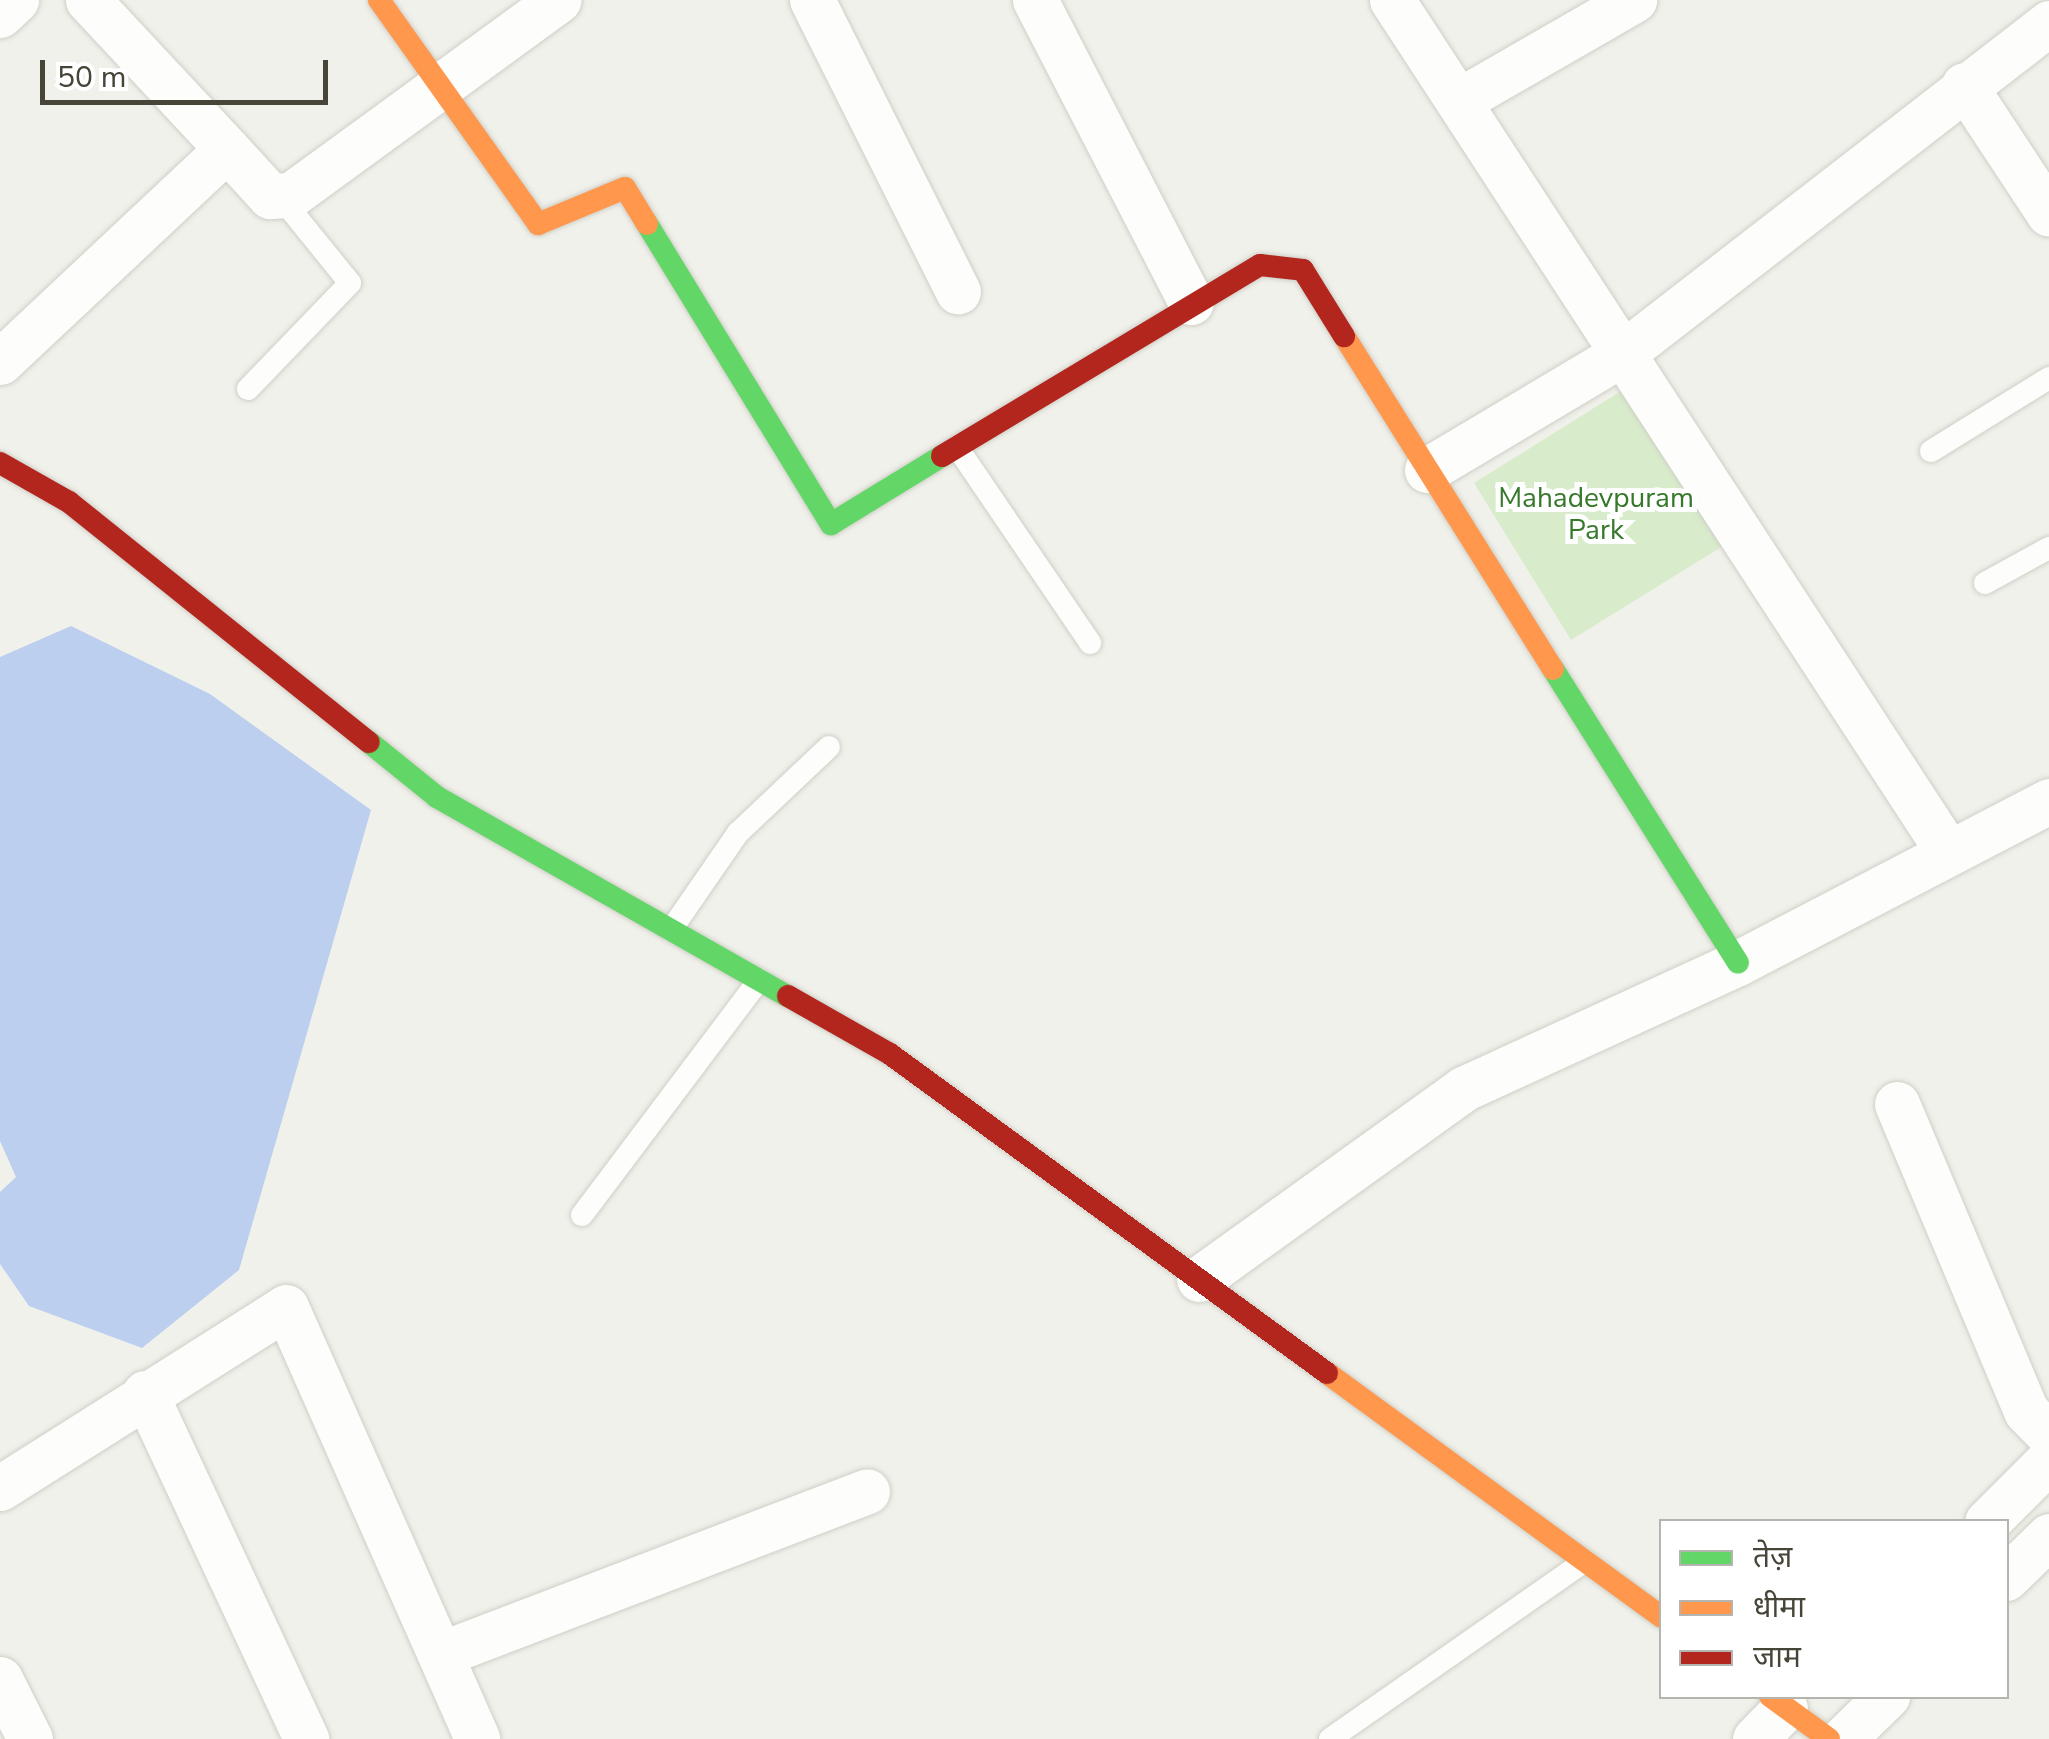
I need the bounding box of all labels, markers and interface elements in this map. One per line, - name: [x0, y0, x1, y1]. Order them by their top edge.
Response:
- scale bar: [45, 40, 332, 102]
- text: 50 m: [57, 57, 126, 98]
- park label: Mahadevpuram Park: [1498, 481, 1694, 547]
- legend: [1659, 1519, 2009, 1699]
- text: तेज़: [1753, 1537, 1792, 1578]
- text: धीमा: [1753, 1587, 1805, 1628]
- text: जाम: [1753, 1637, 1801, 1678]

